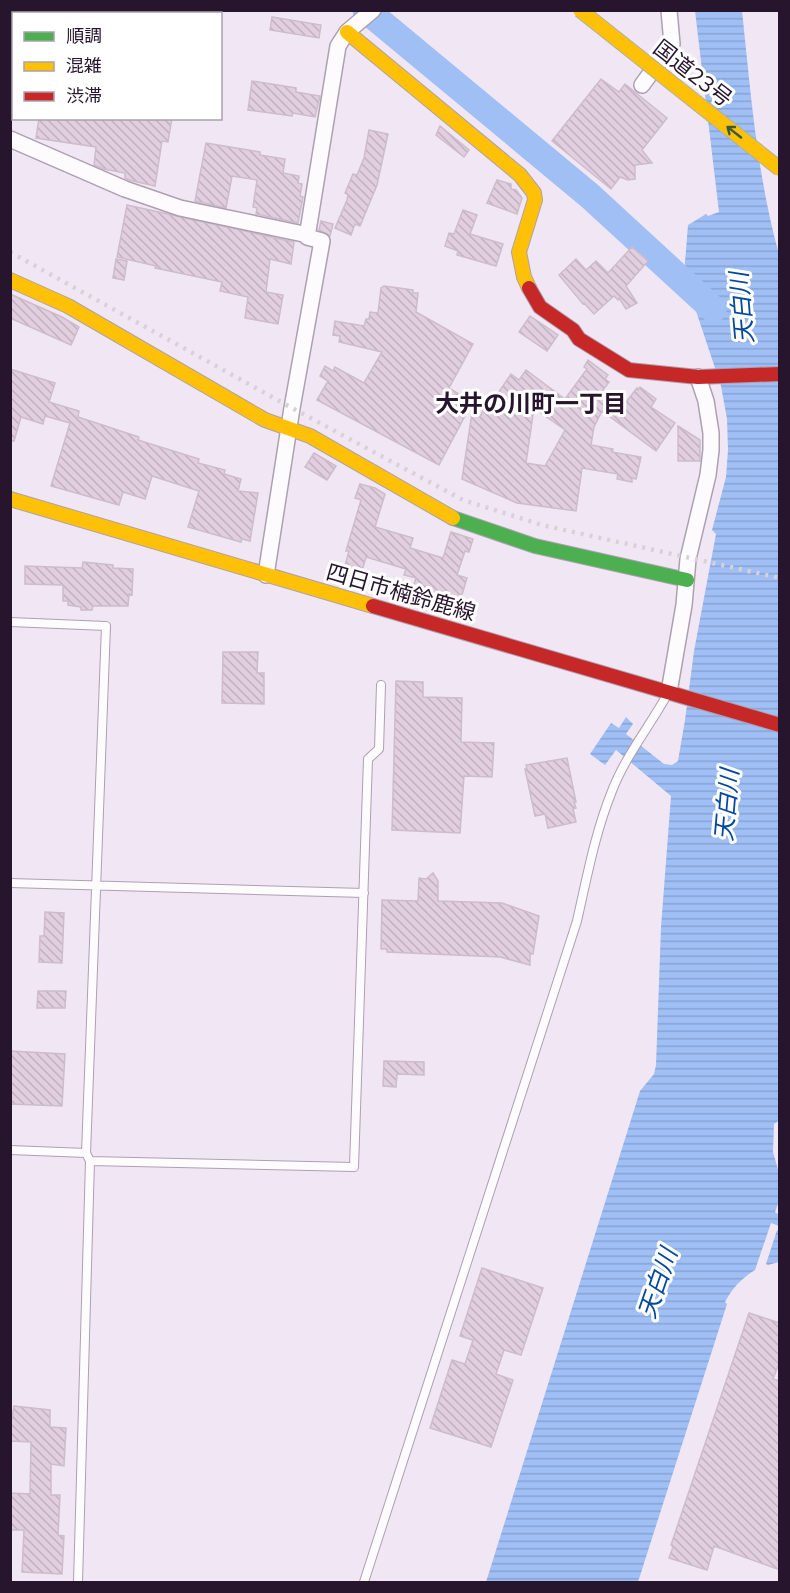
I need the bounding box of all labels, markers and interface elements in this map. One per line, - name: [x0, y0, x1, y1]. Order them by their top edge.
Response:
- legend: [12, 12, 222, 120]
- text: 順調: [66, 24, 102, 47]
- street label: 国道23号: [648, 34, 738, 112]
- text: 混雑: [66, 54, 102, 77]
- text: 渋滞: [66, 84, 102, 107]
- one-way arrow: [726, 126, 742, 139]
- water label: 天白川: [723, 268, 759, 345]
- district label: 大井の川町一丁目: [435, 388, 627, 418]
- street label: 四日市楠鈴鹿線: [323, 557, 479, 627]
- water label: 天白川: [708, 765, 744, 842]
- water label: 天白川: [631, 1241, 684, 1322]

